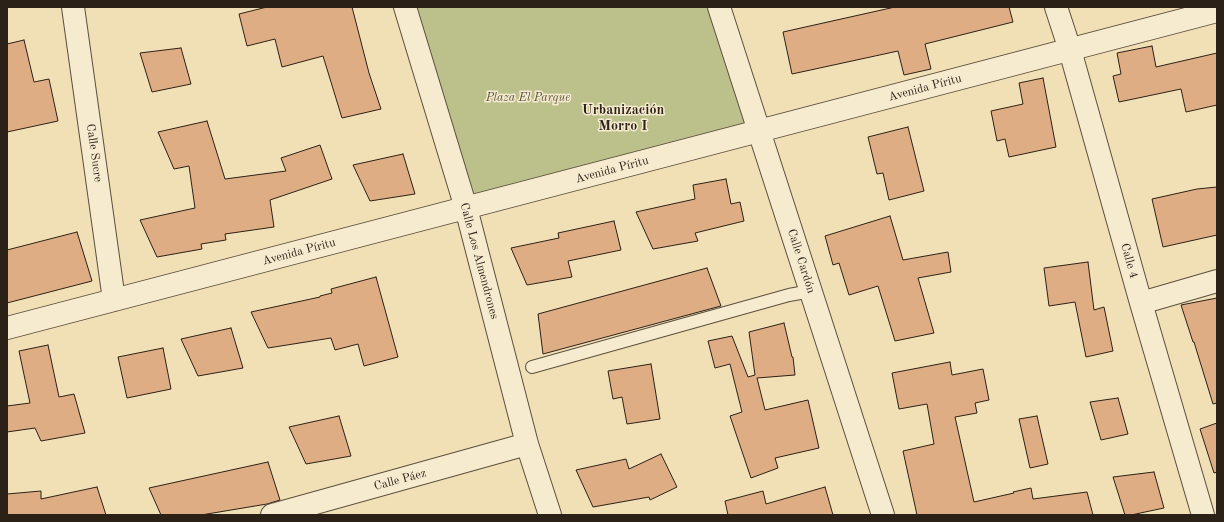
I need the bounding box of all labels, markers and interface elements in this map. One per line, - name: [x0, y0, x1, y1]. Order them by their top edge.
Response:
- street label: Avenida Píritu: [887, 71, 963, 105]
- park label: Plaza El Parque: [486, 91, 570, 105]
- district label: Urbanización Morro I: [582, 102, 664, 134]
- street label: Calle Sucre: [83, 123, 105, 183]
- street label: Avenida Píritu: [574, 153, 650, 187]
- street label: Calle Los Almendrones: [456, 201, 502, 321]
- street label: Calle Cardón: [784, 227, 818, 295]
- street label: Avenida Píritu: [261, 235, 337, 269]
- street label: Calle 4: [1117, 242, 1141, 280]
- street label: Calle Páez: [372, 466, 428, 494]

